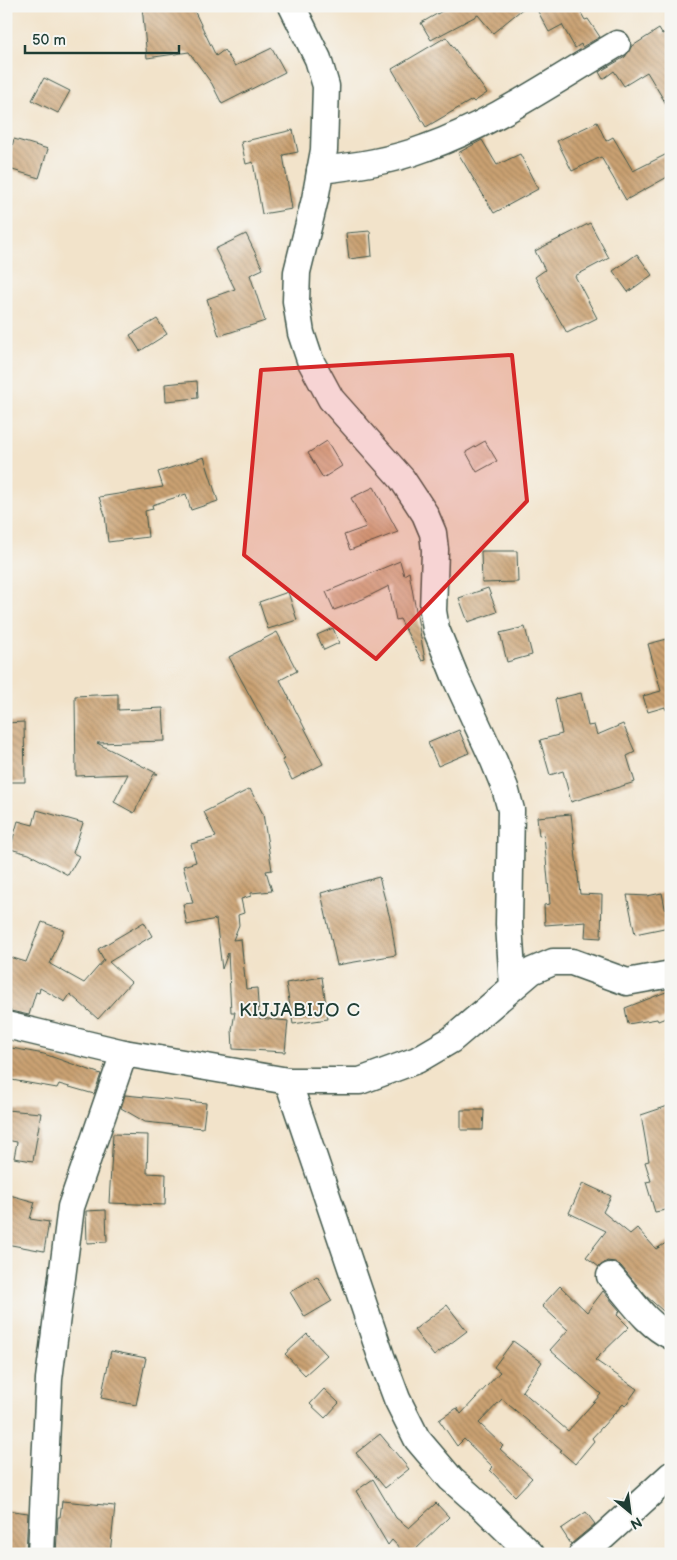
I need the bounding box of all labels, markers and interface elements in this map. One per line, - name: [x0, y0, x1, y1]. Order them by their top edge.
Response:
- scale bar: [25, 22, 179, 54]
- text: 50 m: [32, 31, 66, 50]
- district label: KIJJABIJO C: [239, 999, 361, 1022]
- north arrow: [604, 1488, 654, 1538]
- text: N: [627, 1513, 645, 1533]

